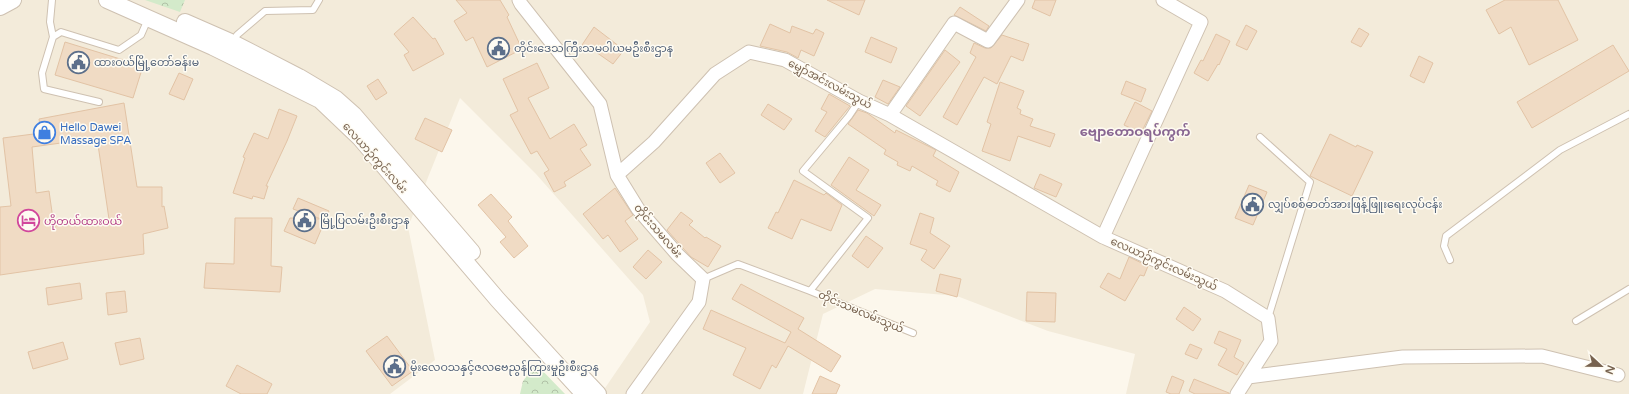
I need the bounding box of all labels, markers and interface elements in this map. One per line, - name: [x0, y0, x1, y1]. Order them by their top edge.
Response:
- public building icon: တိုင်းဒေသကြီးသမဝါယမဦးစီးဌာန: [485, 35, 511, 61]
- place label: တိုင်းဒေသကြီးသမဝါယမဦးစီးဌာန: [514, 41, 673, 57]
- public building icon: ထားဝယ်မြို့တော်ခန်းမ: [65, 49, 91, 75]
- place label: ထားဝယ်မြို့တော်ခန်းမ: [94, 55, 199, 71]
- street label: မျှော်အင်းလမ်းသွယ်: [784, 56, 875, 114]
- street label: လေယာဉ်ကွင်းလမ်း: [338, 119, 411, 198]
- shop icon: Hello Dawei Massage SPA: [32, 120, 58, 146]
- place label: Hello Dawei Massage SPA: [60, 121, 131, 147]
- district label: ဗျောတောဝရပ်ကွက်: [1080, 122, 1190, 143]
- public building icon: လျှပ်စစ်ဓာတ်အားဖြန့်ဖြူးရေးလုပ်ငန်း: [1239, 191, 1265, 217]
- place label: လျှပ်စစ်ဓာတ်အားဖြန့်ဖြူးရေးလုပ်ငန်း: [1268, 197, 1442, 214]
- street label: တိုင်းသမလမ်း: [630, 201, 686, 262]
- public building icon: မြို့ပြလမ်းဦးစီးဌာန: [291, 207, 317, 233]
- hotel icon: ဟိုတယ်ထားဝယ်: [15, 208, 41, 234]
- place label: မြို့ပြလမ်းဦးစီးဌာန: [320, 213, 410, 229]
- place label: ဟိုတယ်ထားဝယ်: [44, 214, 122, 230]
- street label: လေယာဉ်ကွင်းလမ်းသွယ်: [1108, 234, 1220, 295]
- street label: တိုင်းသမလမ်းသွယ်: [816, 287, 906, 338]
- north arrow: [1581, 346, 1621, 386]
- public building icon: မိုးလေဝသနှင့်ဇလဗေညွန်ကြားမှုဦးစီးဌာန: [382, 354, 408, 380]
- place label: မိုးလေဝသနှင့်ဇလဗေညွန်ကြားမှုဦးစီးဌာန: [410, 360, 599, 376]
- text: N: [1602, 363, 1617, 376]

